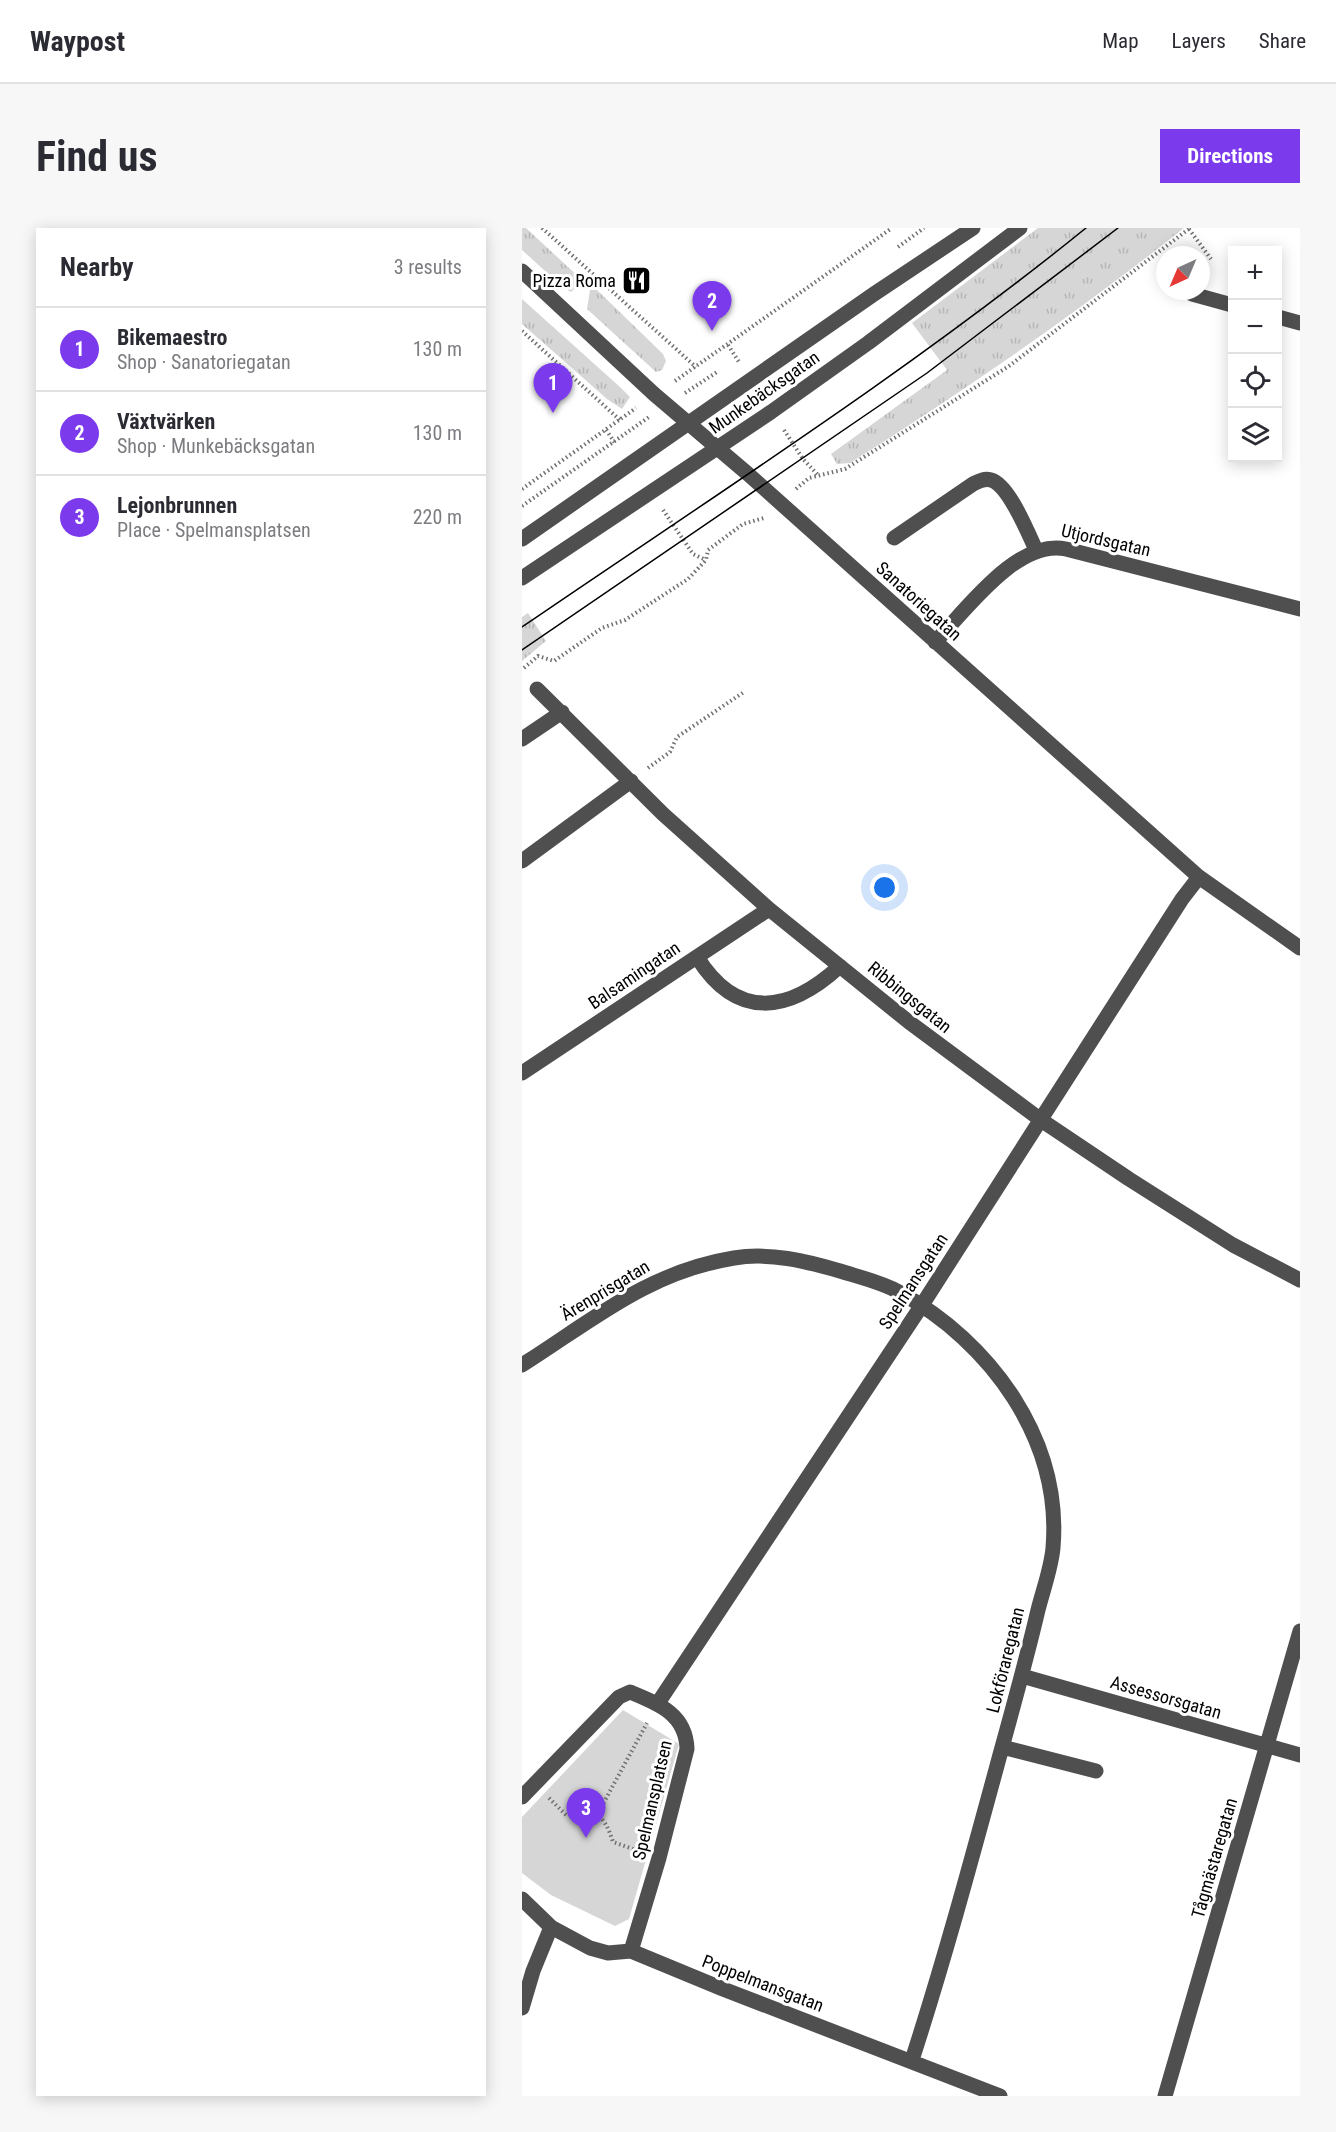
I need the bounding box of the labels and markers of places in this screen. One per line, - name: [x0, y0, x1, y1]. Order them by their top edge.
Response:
- restaurant icon: Pizza Roma: [621, 264, 653, 296]
- place label: Pizza Roma: [533, 270, 616, 291]
- pin: 2: [692, 282, 732, 331]
- pin: 1: [534, 364, 573, 413]
- pin: 3: [566, 1788, 606, 1838]

